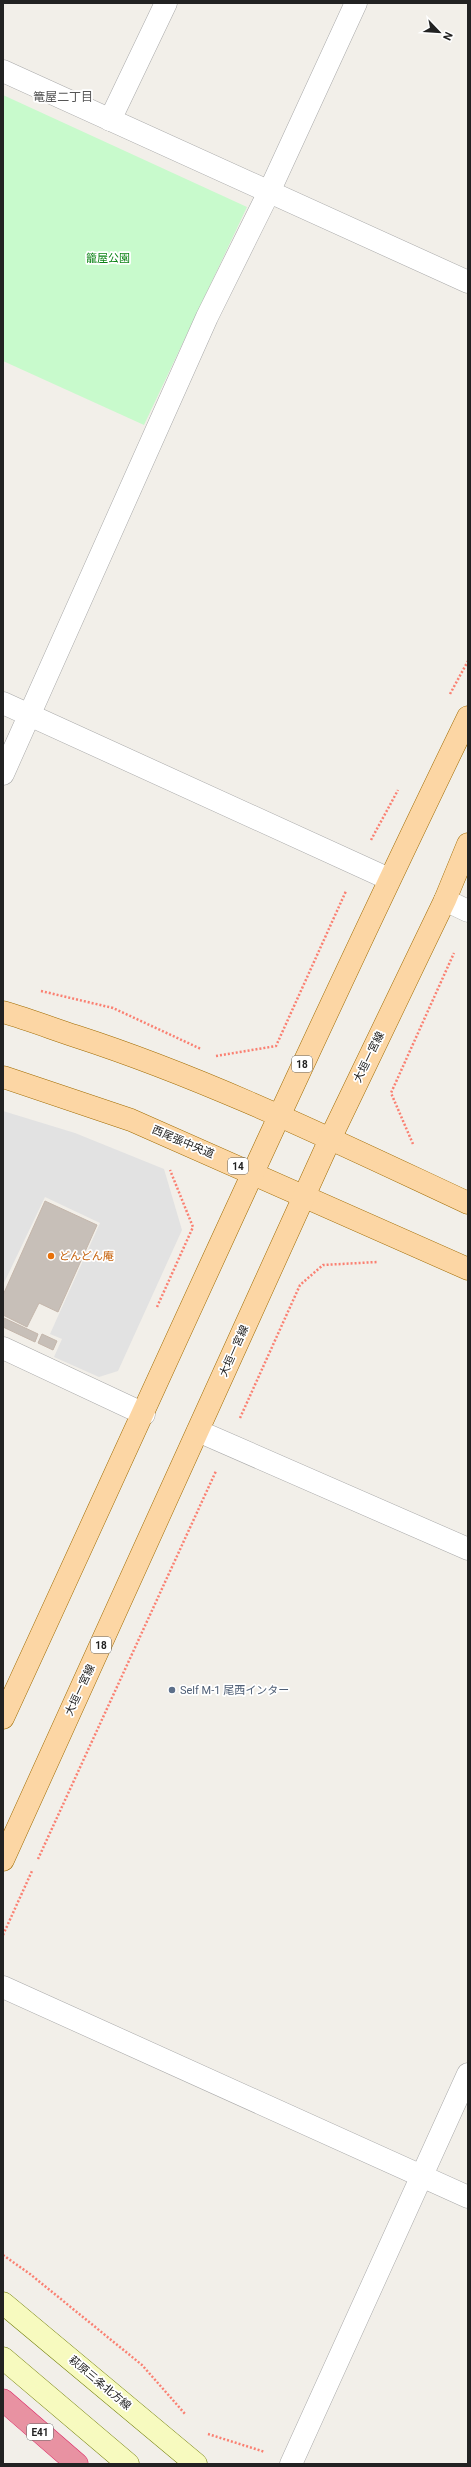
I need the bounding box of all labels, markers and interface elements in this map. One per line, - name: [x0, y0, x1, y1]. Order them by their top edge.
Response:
- north arrow: [419, 12, 459, 52]
- text: N: [440, 30, 455, 42]
- district label: 篭屋二丁目: [33, 90, 93, 104]
- park label: 籠屋公園: [86, 252, 130, 265]
- street label: 大垣一宮線: [351, 1029, 387, 1085]
- road number: 18: [292, 1056, 312, 1072]
- street label: 西尾張中央道: [150, 1123, 216, 1161]
- road number: 14: [228, 1158, 248, 1174]
- place label: どんどん庵: [59, 1250, 114, 1263]
- marker: どんどん庵: [46, 1251, 56, 1261]
- street label: 大垣一宮線: [217, 1323, 251, 1379]
- road number: 18: [91, 1637, 111, 1653]
- street label: 大垣一宮線: [62, 1662, 98, 1718]
- place label: Self M-1 尾西インター: [180, 1684, 289, 1697]
- marker: Self M-1 尾西インター: [167, 1685, 177, 1695]
- street label: 萩原三条北方線: [66, 2353, 134, 2413]
- road number: E41: [27, 2424, 53, 2440]

